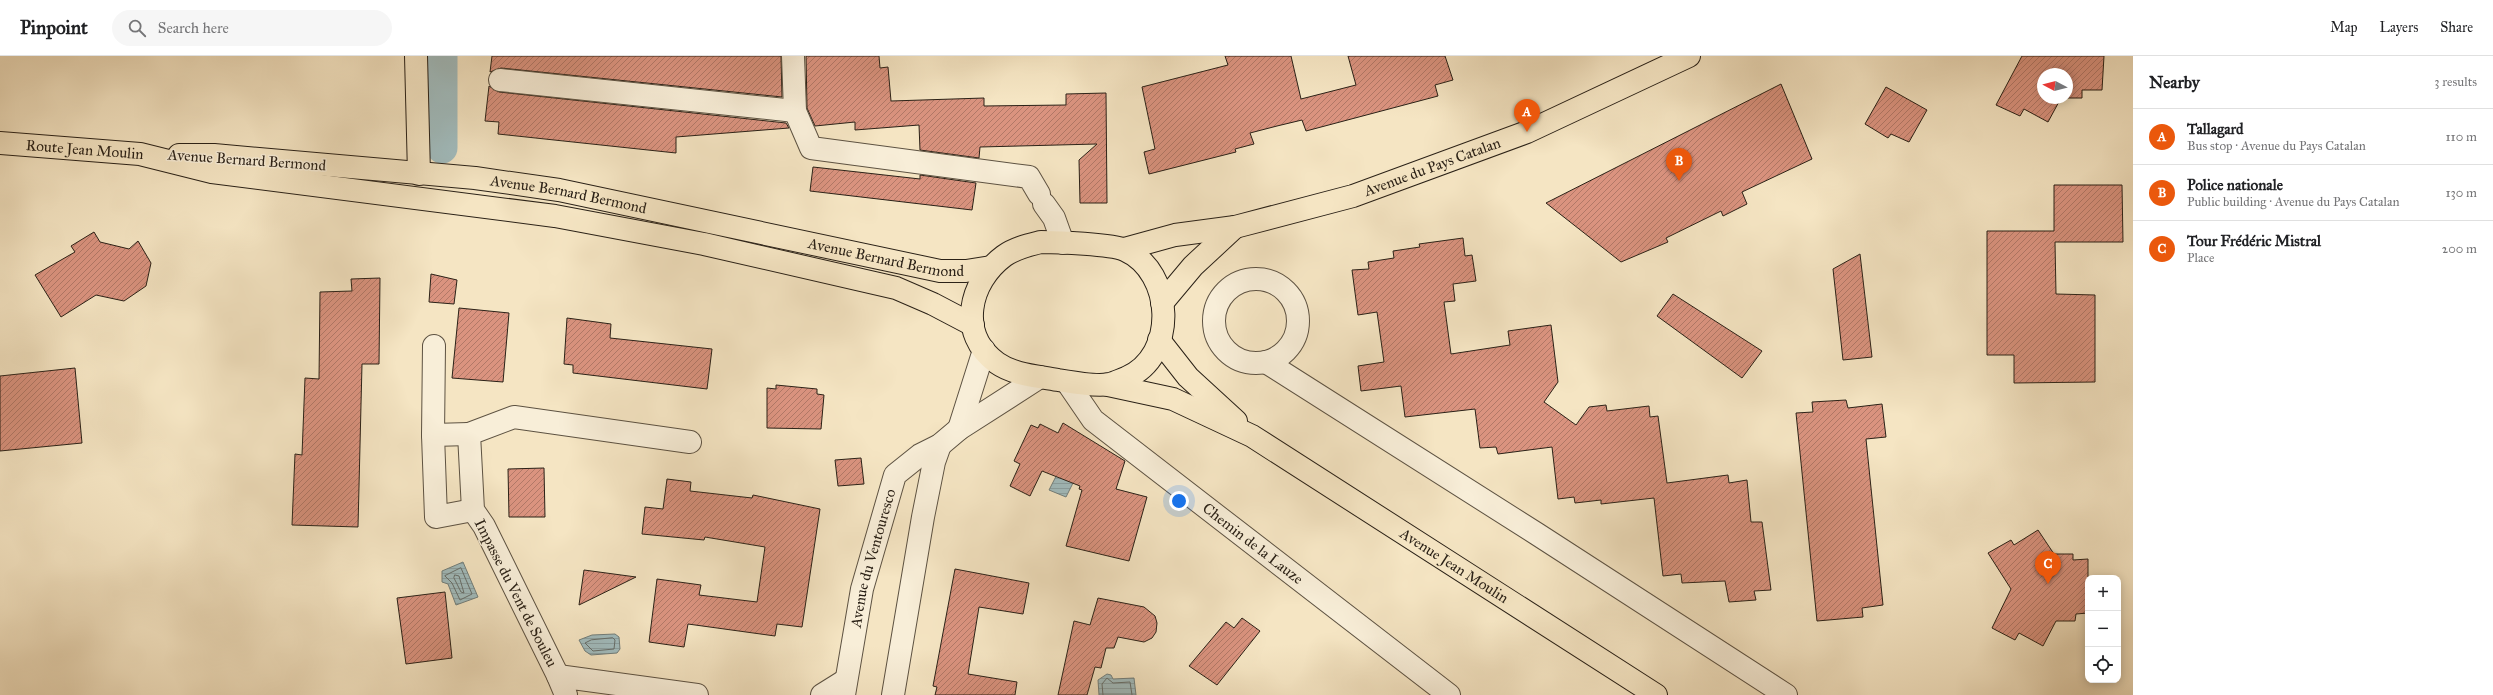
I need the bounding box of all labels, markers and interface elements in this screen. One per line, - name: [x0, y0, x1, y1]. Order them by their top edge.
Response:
- search box: [112, 10, 392, 46]
- text: Pinpoint: [20, 16, 88, 39]
- icon: search: [126, 17, 148, 39]
- text: Search here: [158, 19, 229, 37]
- text: Map: [2330, 19, 2358, 36]
- text: Layers: [2380, 19, 2418, 36]
- text: Share: [2440, 19, 2473, 36]
- north arrow: [2037, 68, 2073, 104]
- text: Nearby: [2149, 72, 2200, 93]
- text: 3 results: [2434, 74, 2477, 90]
- pin: A: [1514, 99, 1540, 132]
- text: Tallagard: [2187, 120, 2244, 138]
- text: A: [2158, 129, 2166, 145]
- text: 110 m: [2445, 129, 2477, 145]
- street label: Avenue du Pays Catalan: [1361, 133, 1503, 200]
- street label: Route Jean Moulin: [25, 136, 144, 163]
- text: Bus stop · Avenue du Pays Catalan: [2187, 138, 2366, 154]
- street label: Avenue Bernard Bermond: [166, 145, 327, 175]
- pin: B: [1666, 148, 1692, 181]
- street label: Avenue Bernard Bermond: [488, 171, 649, 217]
- text: Police nationale: [2187, 176, 2283, 194]
- text: B: [2158, 185, 2166, 201]
- text: 130 m: [2445, 185, 2477, 201]
- text: Public building · Avenue du Pays Catalan: [2187, 194, 2400, 210]
- text: Tour Frédéric Mistral: [2187, 232, 2321, 250]
- street label: Avenue Bernard Bermond: [805, 234, 964, 280]
- text: C: [2158, 241, 2166, 257]
- text: 200 m: [2442, 241, 2477, 257]
- text: Place: [2187, 250, 2214, 266]
- street label: Avenue du Ventouresco: [846, 486, 900, 630]
- your location: [1169, 491, 1189, 511]
- street label: Chemin de la Lauze: [1199, 499, 1307, 588]
- street label: Impasse du Vent de Souleu: [471, 516, 561, 670]
- street label: Avenue Jean Moulin: [1396, 524, 1512, 607]
- pin: C: [2035, 551, 2061, 584]
- map controls: [2085, 575, 2121, 683]
- button: +: [2085, 575, 2121, 611]
- button: −: [2085, 611, 2121, 647]
- button: locate: [2085, 647, 2121, 683]

